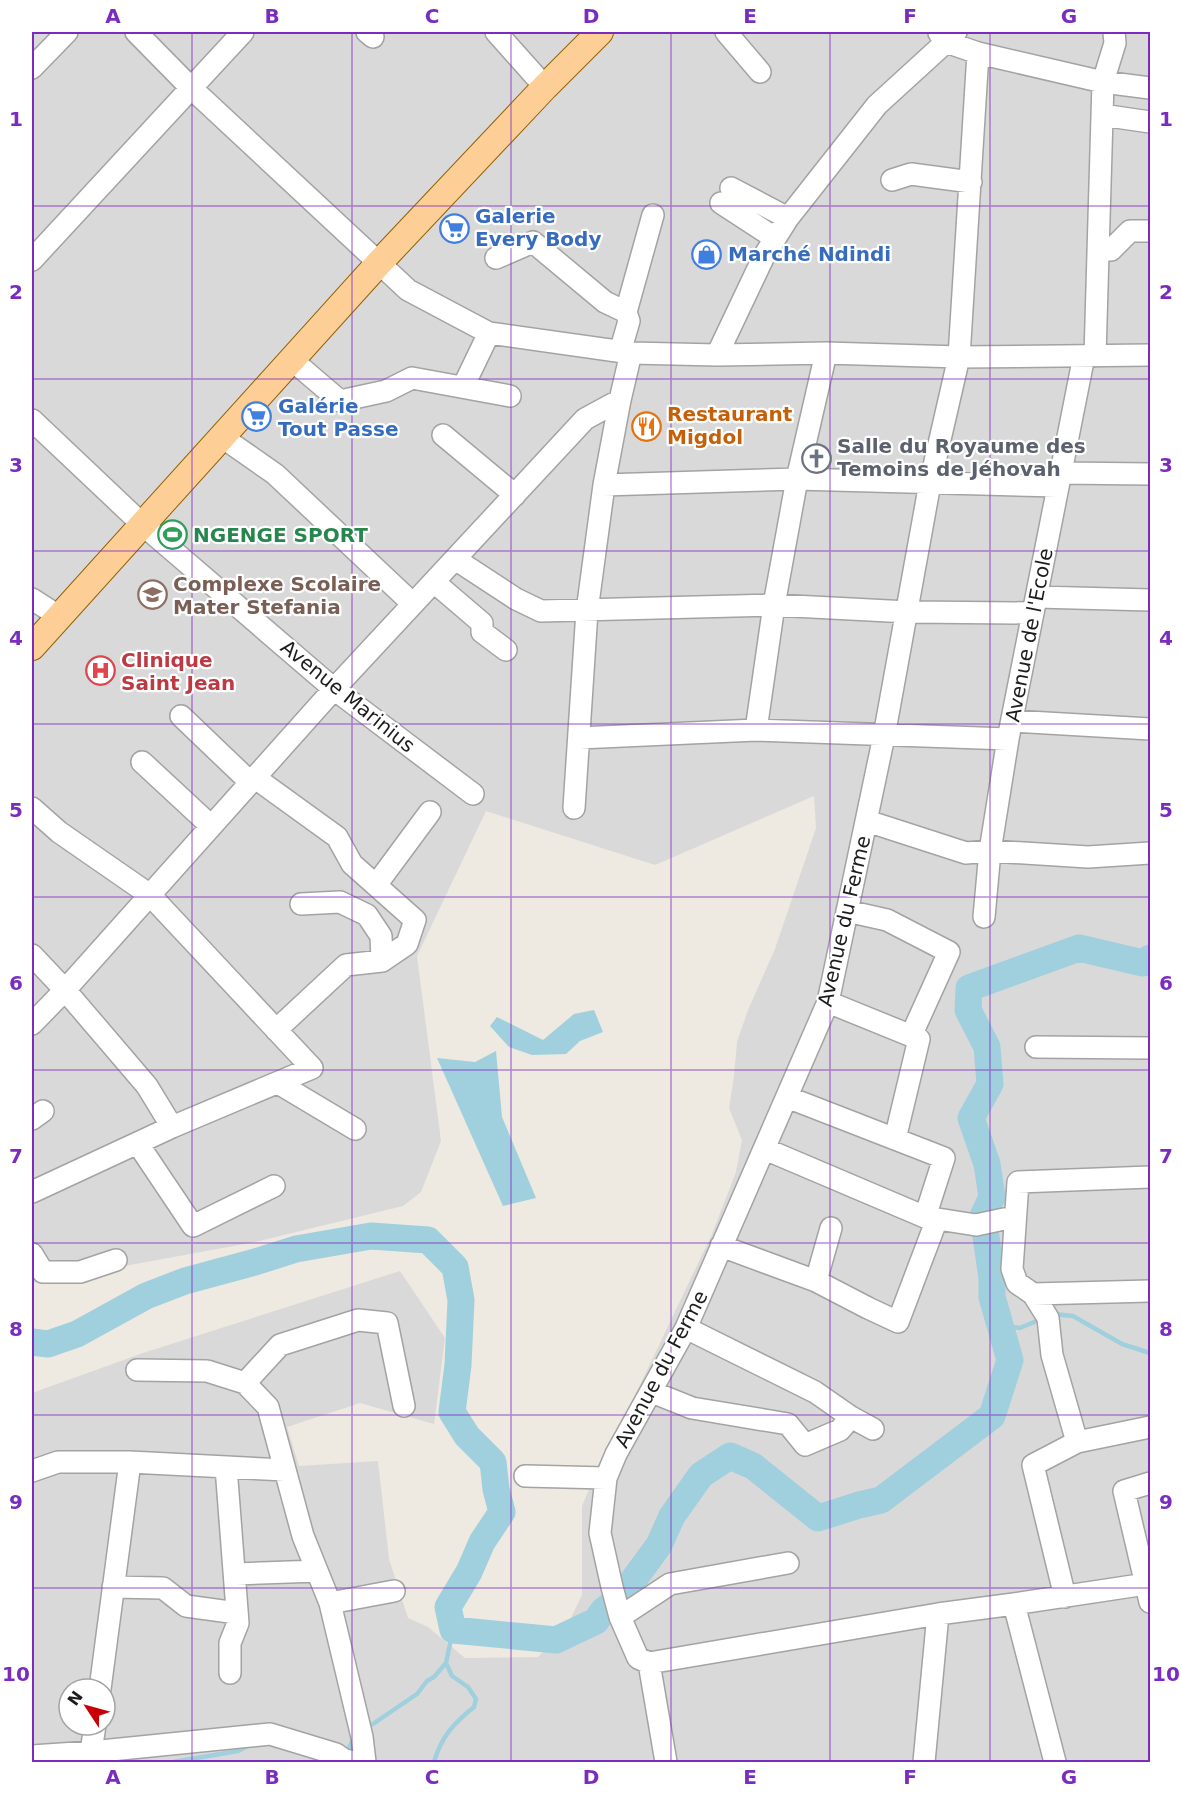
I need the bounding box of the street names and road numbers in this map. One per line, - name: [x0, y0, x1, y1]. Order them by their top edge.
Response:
- street label: Avenue de l'Ecole: [1000, 546, 1058, 724]
- street label: Avenue Marinius: [276, 635, 420, 757]
- street label: Avenue du Ferme: [813, 833, 875, 1009]
- street label: Avenue du Ferme: [609, 1286, 713, 1452]

